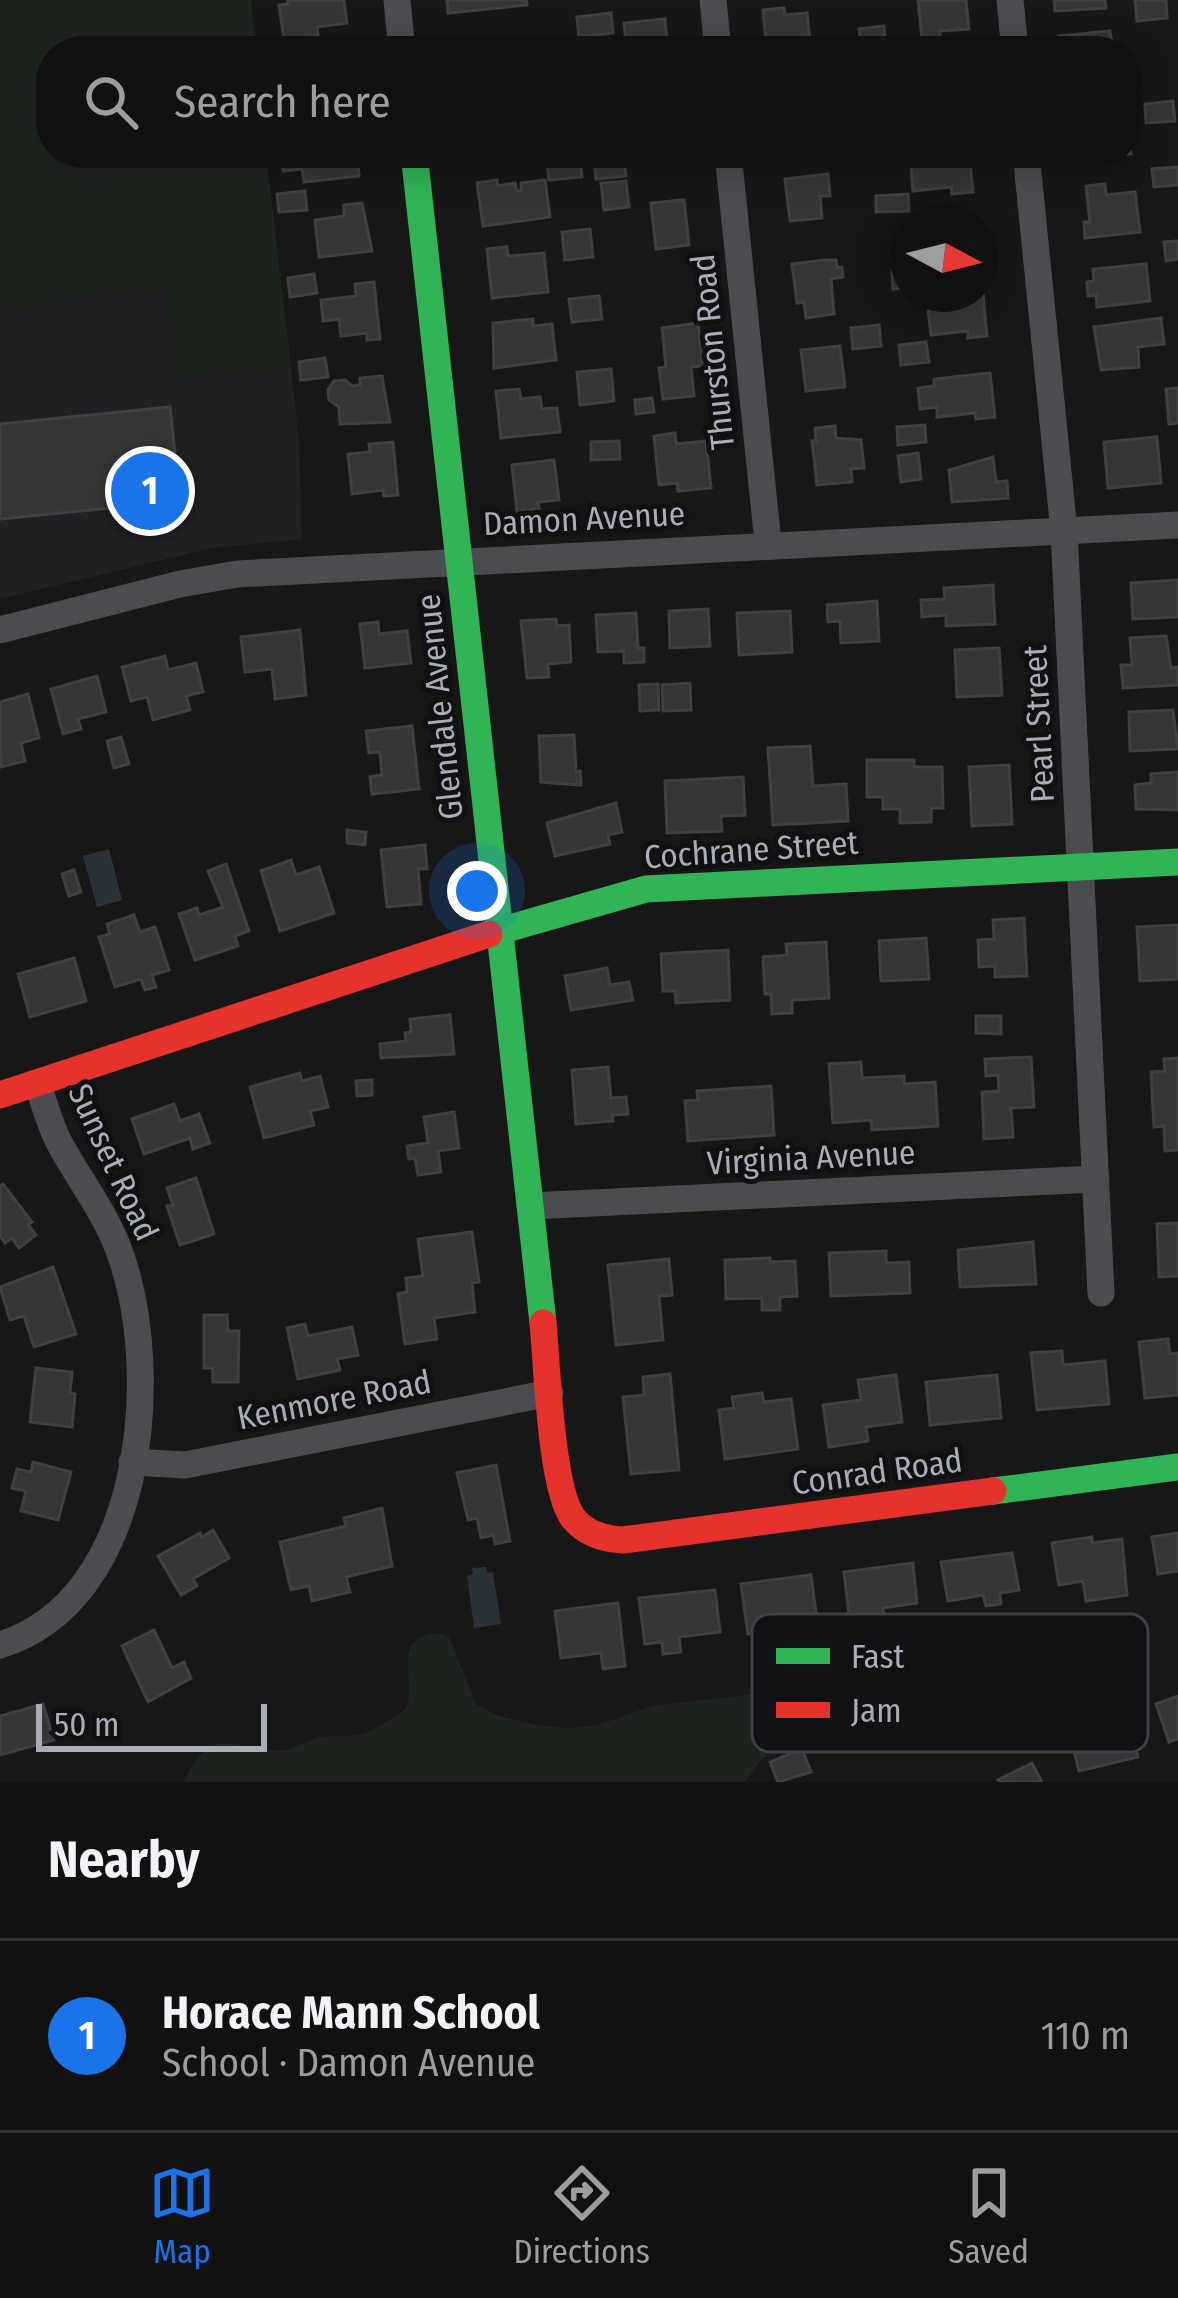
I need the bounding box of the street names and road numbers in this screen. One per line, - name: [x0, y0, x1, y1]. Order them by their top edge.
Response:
- street label: Thurston Road: [683, 252, 743, 452]
- street label: Damon Avenue: [482, 494, 686, 544]
- street label: Glendale Avenue: [408, 592, 472, 822]
- street label: Pearl Street: [1015, 644, 1063, 804]
- street label: Cochrane Street: [643, 823, 860, 877]
- street label: Sunset Road: [59, 1078, 167, 1247]
- street label: Virginia Avenue: [706, 1133, 916, 1183]
- street label: Kenmore Road: [234, 1362, 434, 1438]
- street label: Conrad Road: [790, 1440, 965, 1504]

